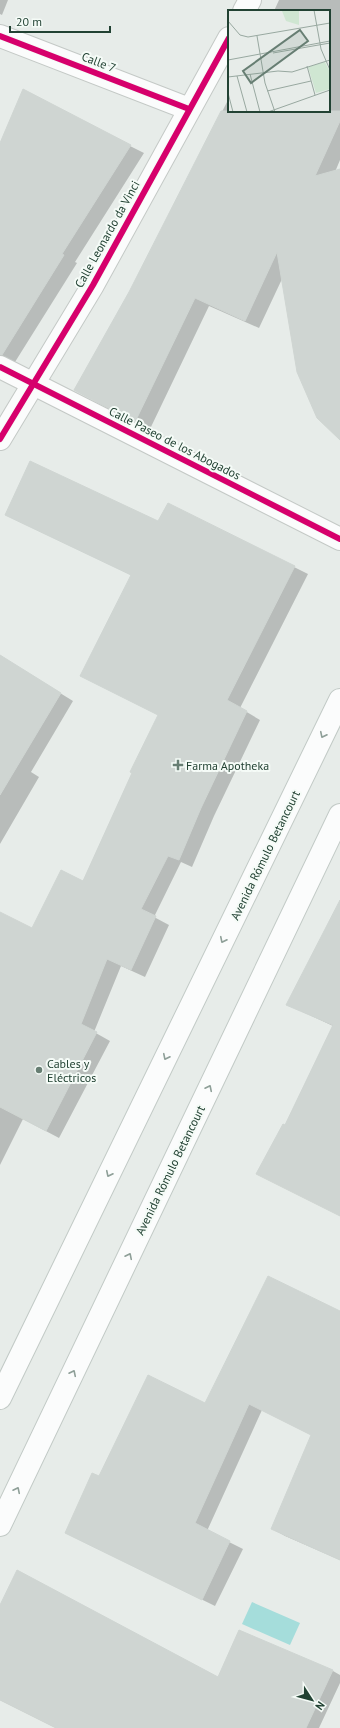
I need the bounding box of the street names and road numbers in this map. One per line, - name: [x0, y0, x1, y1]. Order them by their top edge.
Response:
- street label: Calle 7: [80, 49, 118, 75]
- street label: Calle Leonardo da Vinci: [71, 178, 143, 290]
- street label: Calle Paseo de los Abogados: [107, 403, 243, 483]
- street label: Avenida Rómulo Betancourt: [227, 788, 303, 922]
- street label: Avenida Rómulo Betancourt: [132, 1103, 208, 1237]

